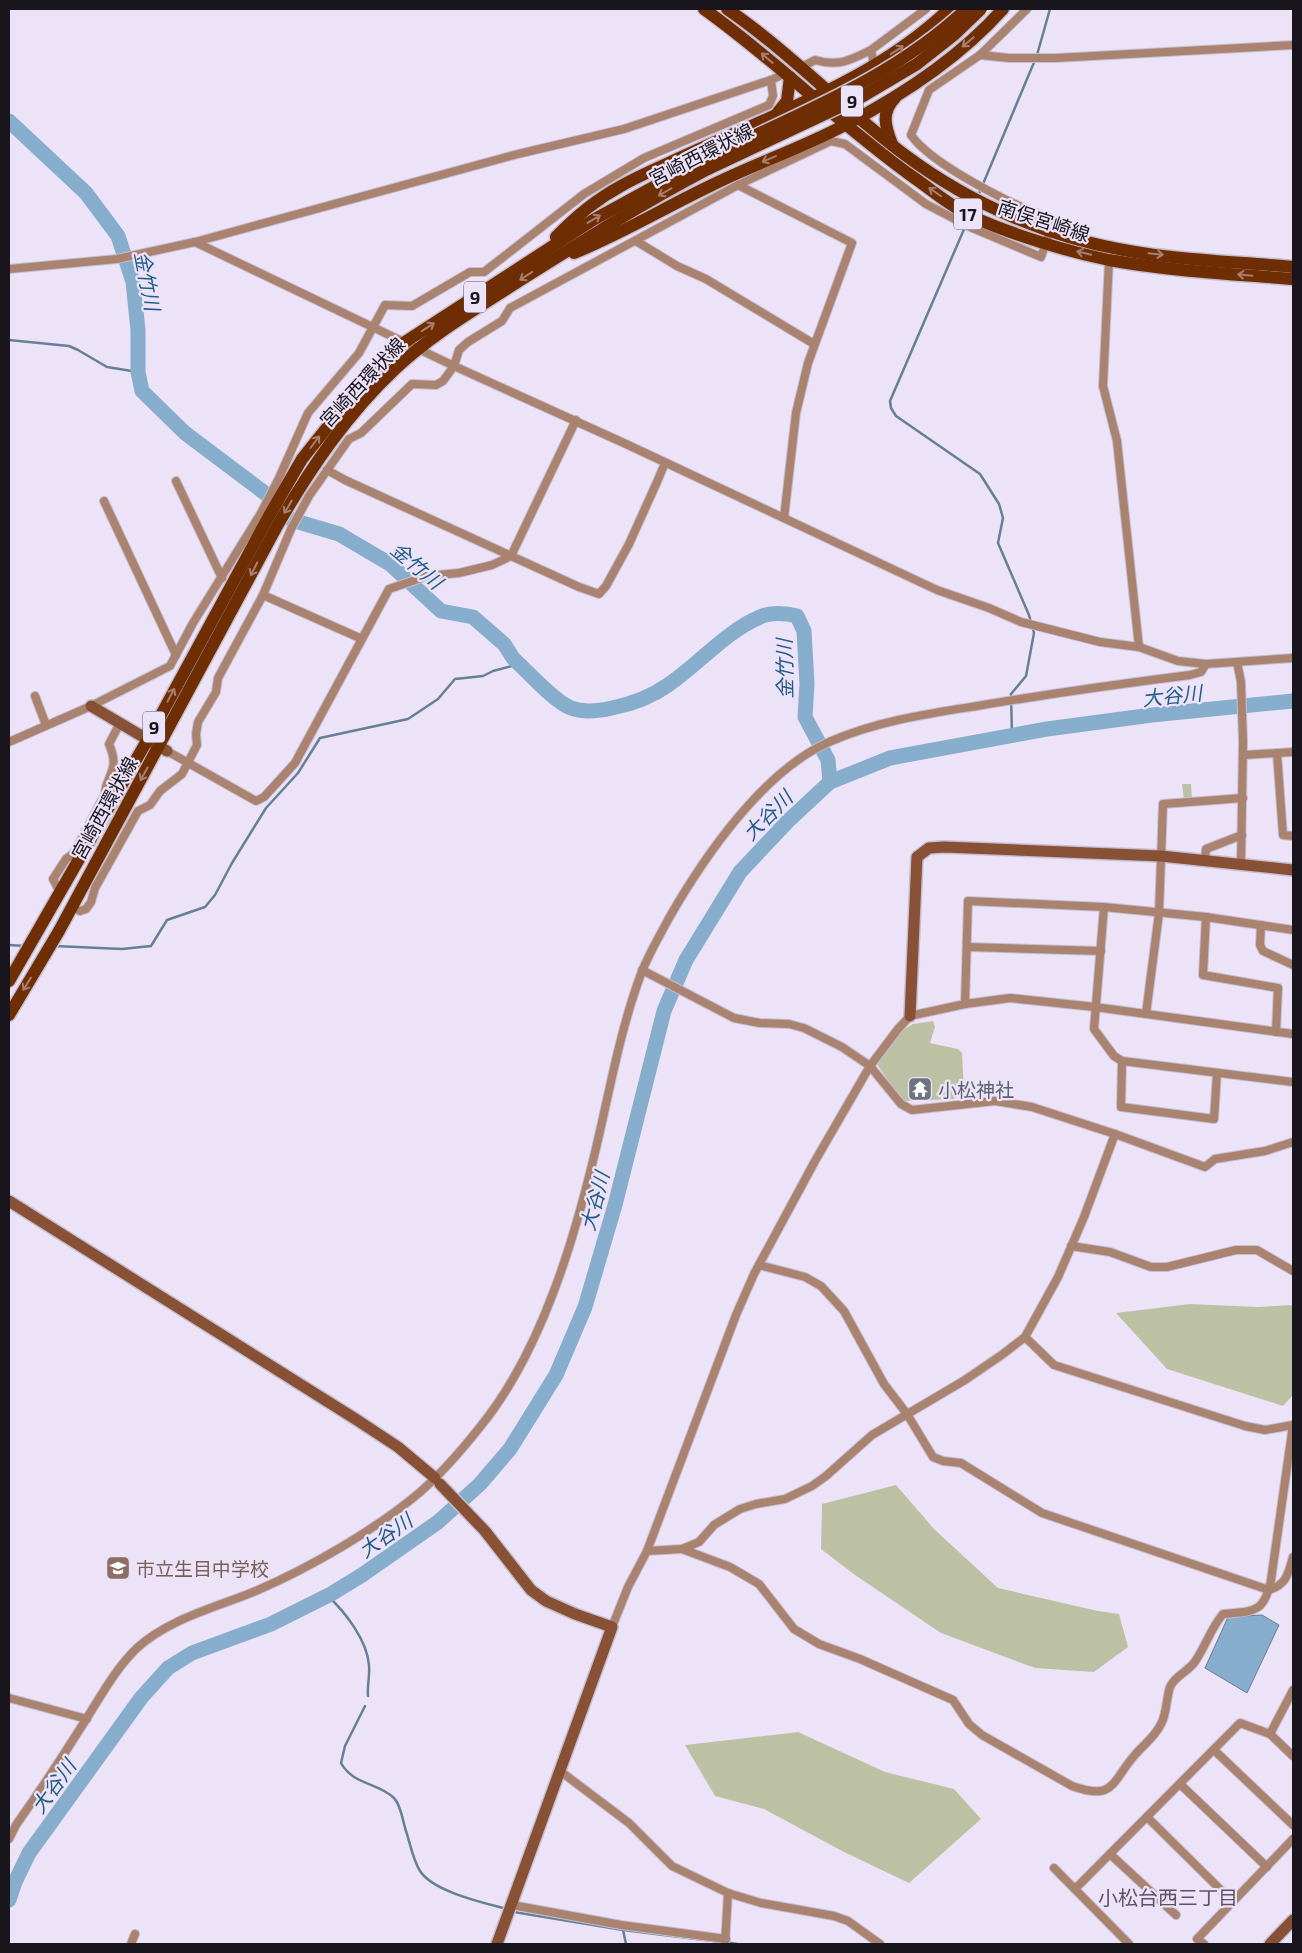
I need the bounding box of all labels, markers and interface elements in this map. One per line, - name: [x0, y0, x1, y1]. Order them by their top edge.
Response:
- one-way arrow: [962, 37, 975, 48]
- one-way arrow: [890, 45, 904, 55]
- one-way arrow: [761, 52, 774, 63]
- road number: 9: [841, 85, 863, 116]
- street label: 宮崎西環状線: [645, 118, 757, 190]
- one-way arrow: [761, 155, 776, 164]
- one-way arrow: [658, 187, 672, 197]
- one-way arrow: [928, 187, 942, 197]
- street label: 南俣宮崎線: [995, 194, 1093, 246]
- road number: 17: [954, 198, 982, 230]
- one-way arrow: [586, 214, 600, 224]
- one-way arrow: [1076, 248, 1092, 257]
- water label: 金竹川: [130, 249, 166, 315]
- one-way arrow: [1148, 250, 1164, 259]
- one-way arrow: [1237, 270, 1253, 279]
- one-way arrow: [520, 272, 534, 282]
- road number: 9: [464, 282, 486, 312]
- one-way arrow: [421, 322, 435, 332]
- street label: 宮崎西環状線: [315, 332, 409, 432]
- one-way arrow: [310, 435, 320, 449]
- one-way arrow: [283, 499, 293, 513]
- water label: 金竹川: [386, 537, 449, 595]
- one-way arrow: [249, 562, 259, 577]
- water label: 金竹川: [771, 637, 797, 699]
- water label: 大谷川: [1141, 680, 1205, 710]
- one-way arrow: [167, 689, 177, 703]
- road number: 9: [143, 712, 165, 742]
- street label: 宮崎西環状線: [66, 753, 142, 863]
- one-way arrow: [139, 766, 148, 781]
- water label: 大谷川: [737, 784, 798, 845]
- one-way arrow: [22, 976, 32, 990]
- temple icon: 小松神社: [907, 1076, 933, 1102]
- place label: 小松神社: [938, 1078, 1014, 1101]
- water label: 大谷川: [575, 1167, 614, 1233]
- water label: 大谷川: [354, 1507, 418, 1562]
- school or university icon: 市立生目中学校: [105, 1555, 131, 1581]
- place label: 市立生目中学校: [136, 1557, 269, 1580]
- water label: 大谷川: [26, 1753, 82, 1817]
- district label: 小松台西三丁目: [1098, 1885, 1238, 1909]

